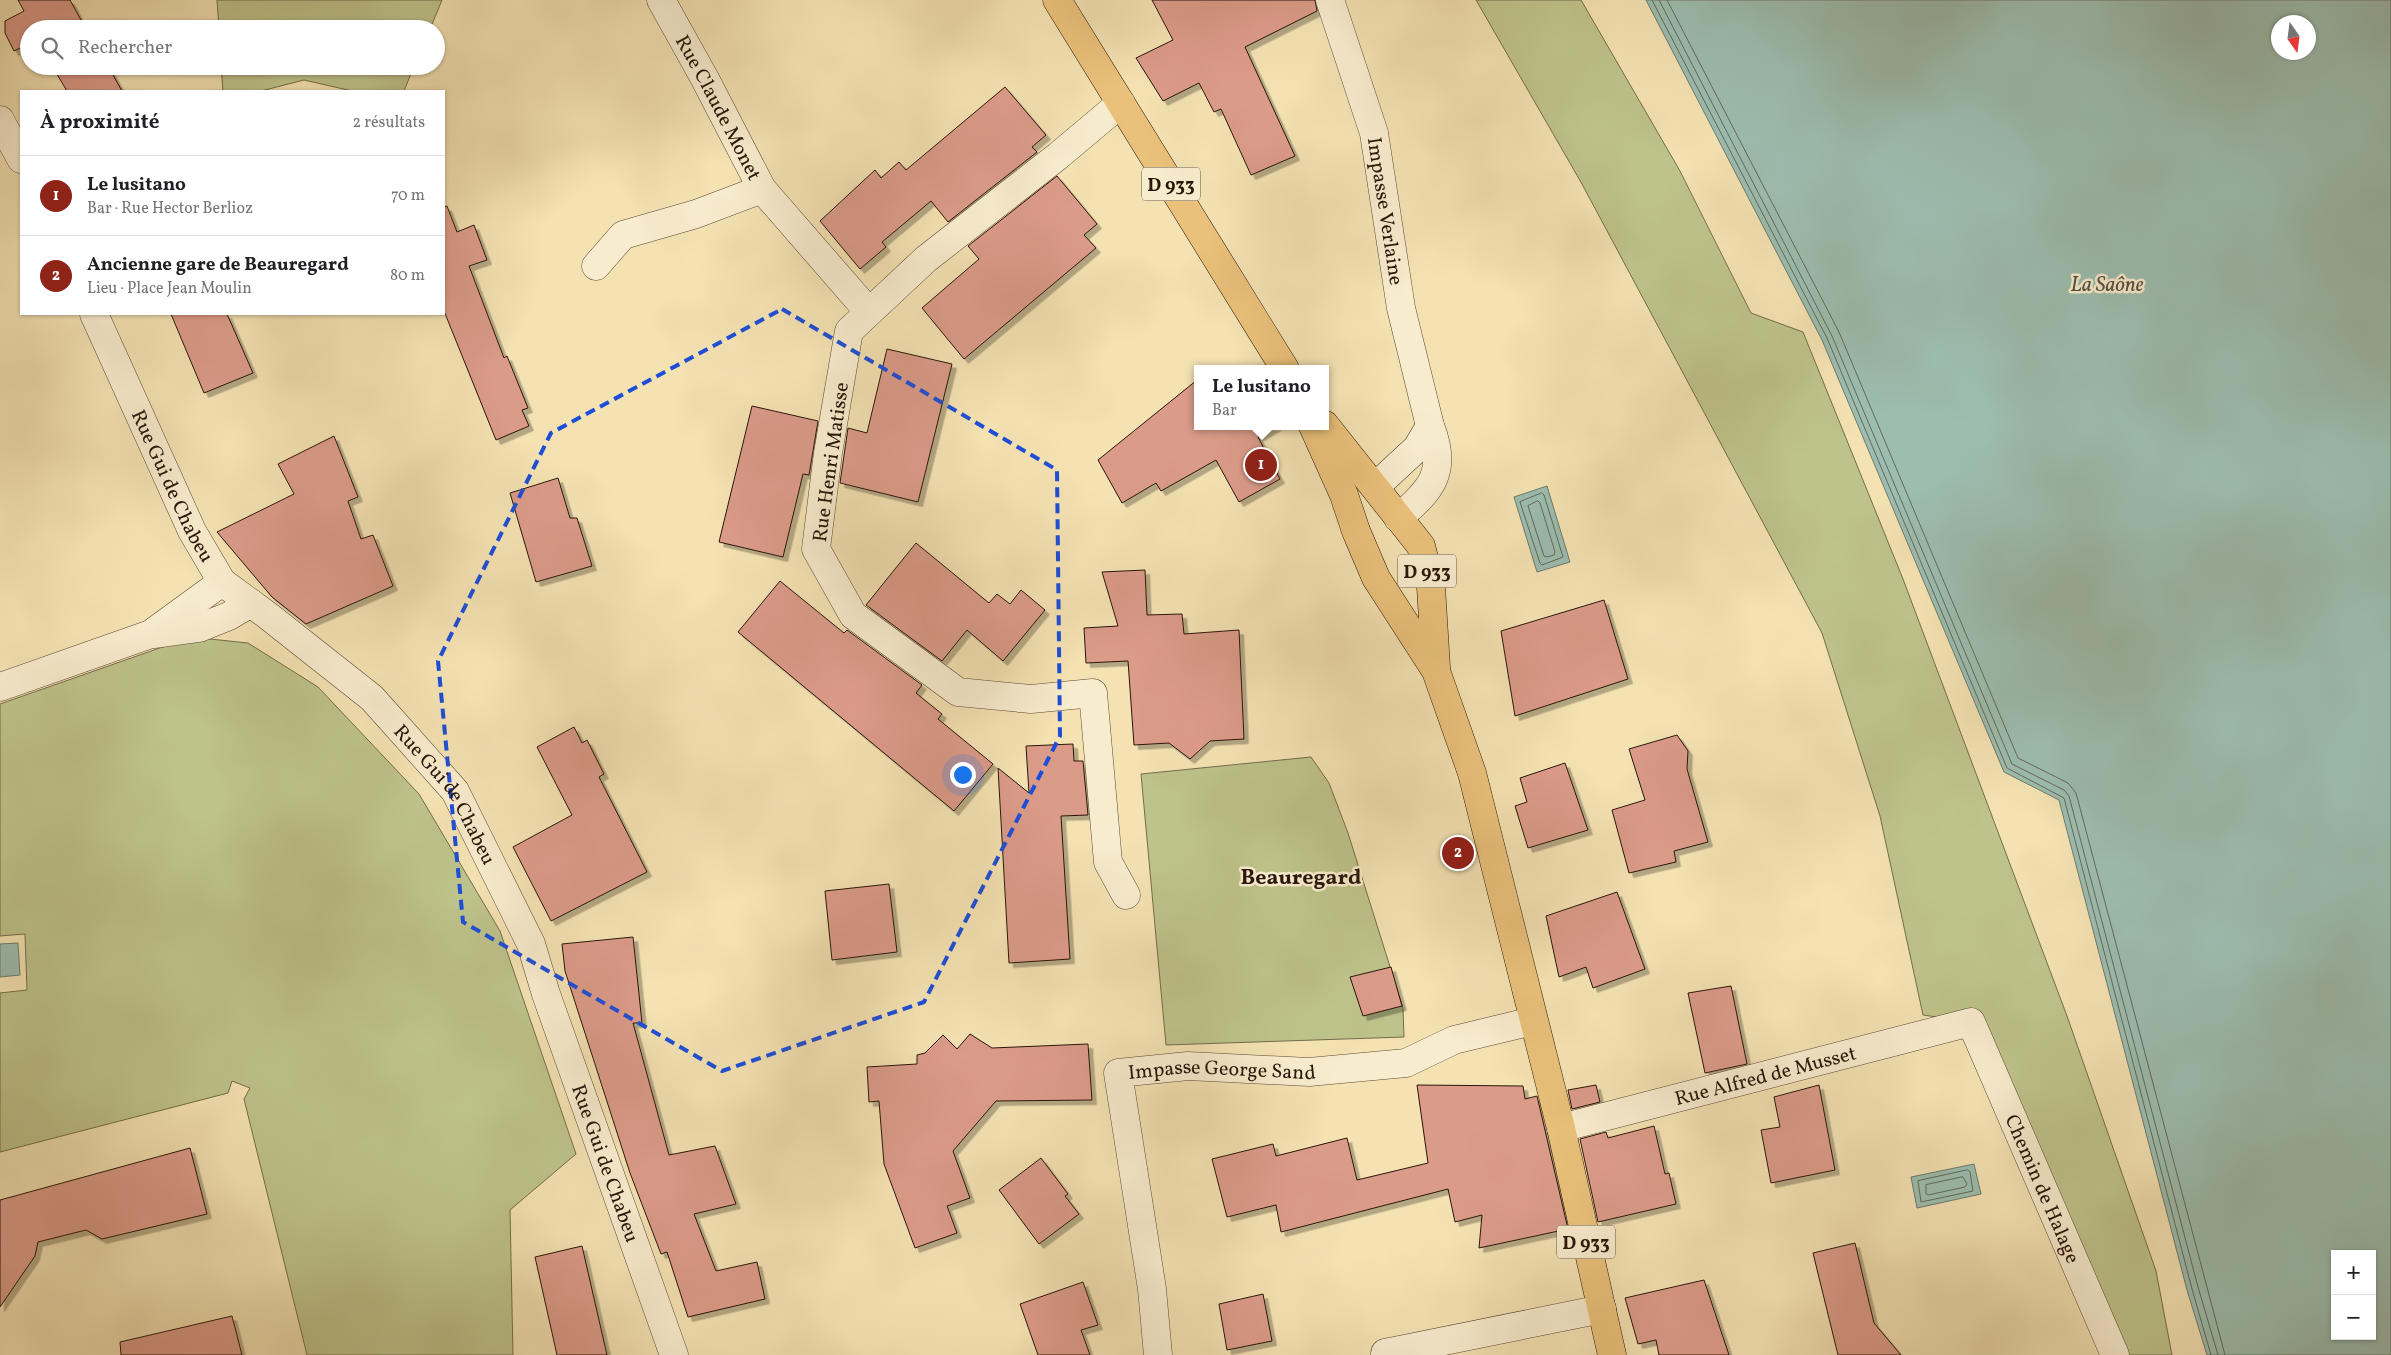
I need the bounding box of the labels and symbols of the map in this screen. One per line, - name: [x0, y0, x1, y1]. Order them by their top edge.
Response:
- north arrow: [2271, 15, 2316, 60]
- street label: Rue Claude Monet: [667, 30, 767, 186]
- street label: Impasse Verlaine: [1359, 135, 1409, 287]
- road number: D 933: [1142, 168, 1200, 200]
- water label: La Saône: [2071, 271, 2144, 300]
- street label: Rue Henri Matisse: [807, 380, 857, 544]
- street label: Rue Gui de Chabeu: [123, 406, 219, 568]
- pin: 1: [1245, 446, 1277, 484]
- road number: D 933: [1398, 554, 1456, 588]
- street label: Rue Gui de Chabeu: [386, 719, 501, 870]
- your location: [950, 762, 976, 788]
- pin: 2: [1442, 834, 1474, 872]
- district label: Beauregard: [1241, 863, 1361, 894]
- street label: Rue Alfred de Musset: [1672, 1040, 1860, 1114]
- street label: Impasse George Sand: [1127, 1054, 1317, 1088]
- street label: Rue Gui de Chabeu: [563, 1081, 645, 1247]
- street label: Chemin de Halage: [1997, 1111, 2086, 1268]
- road number: D 933: [1557, 1226, 1615, 1258]

